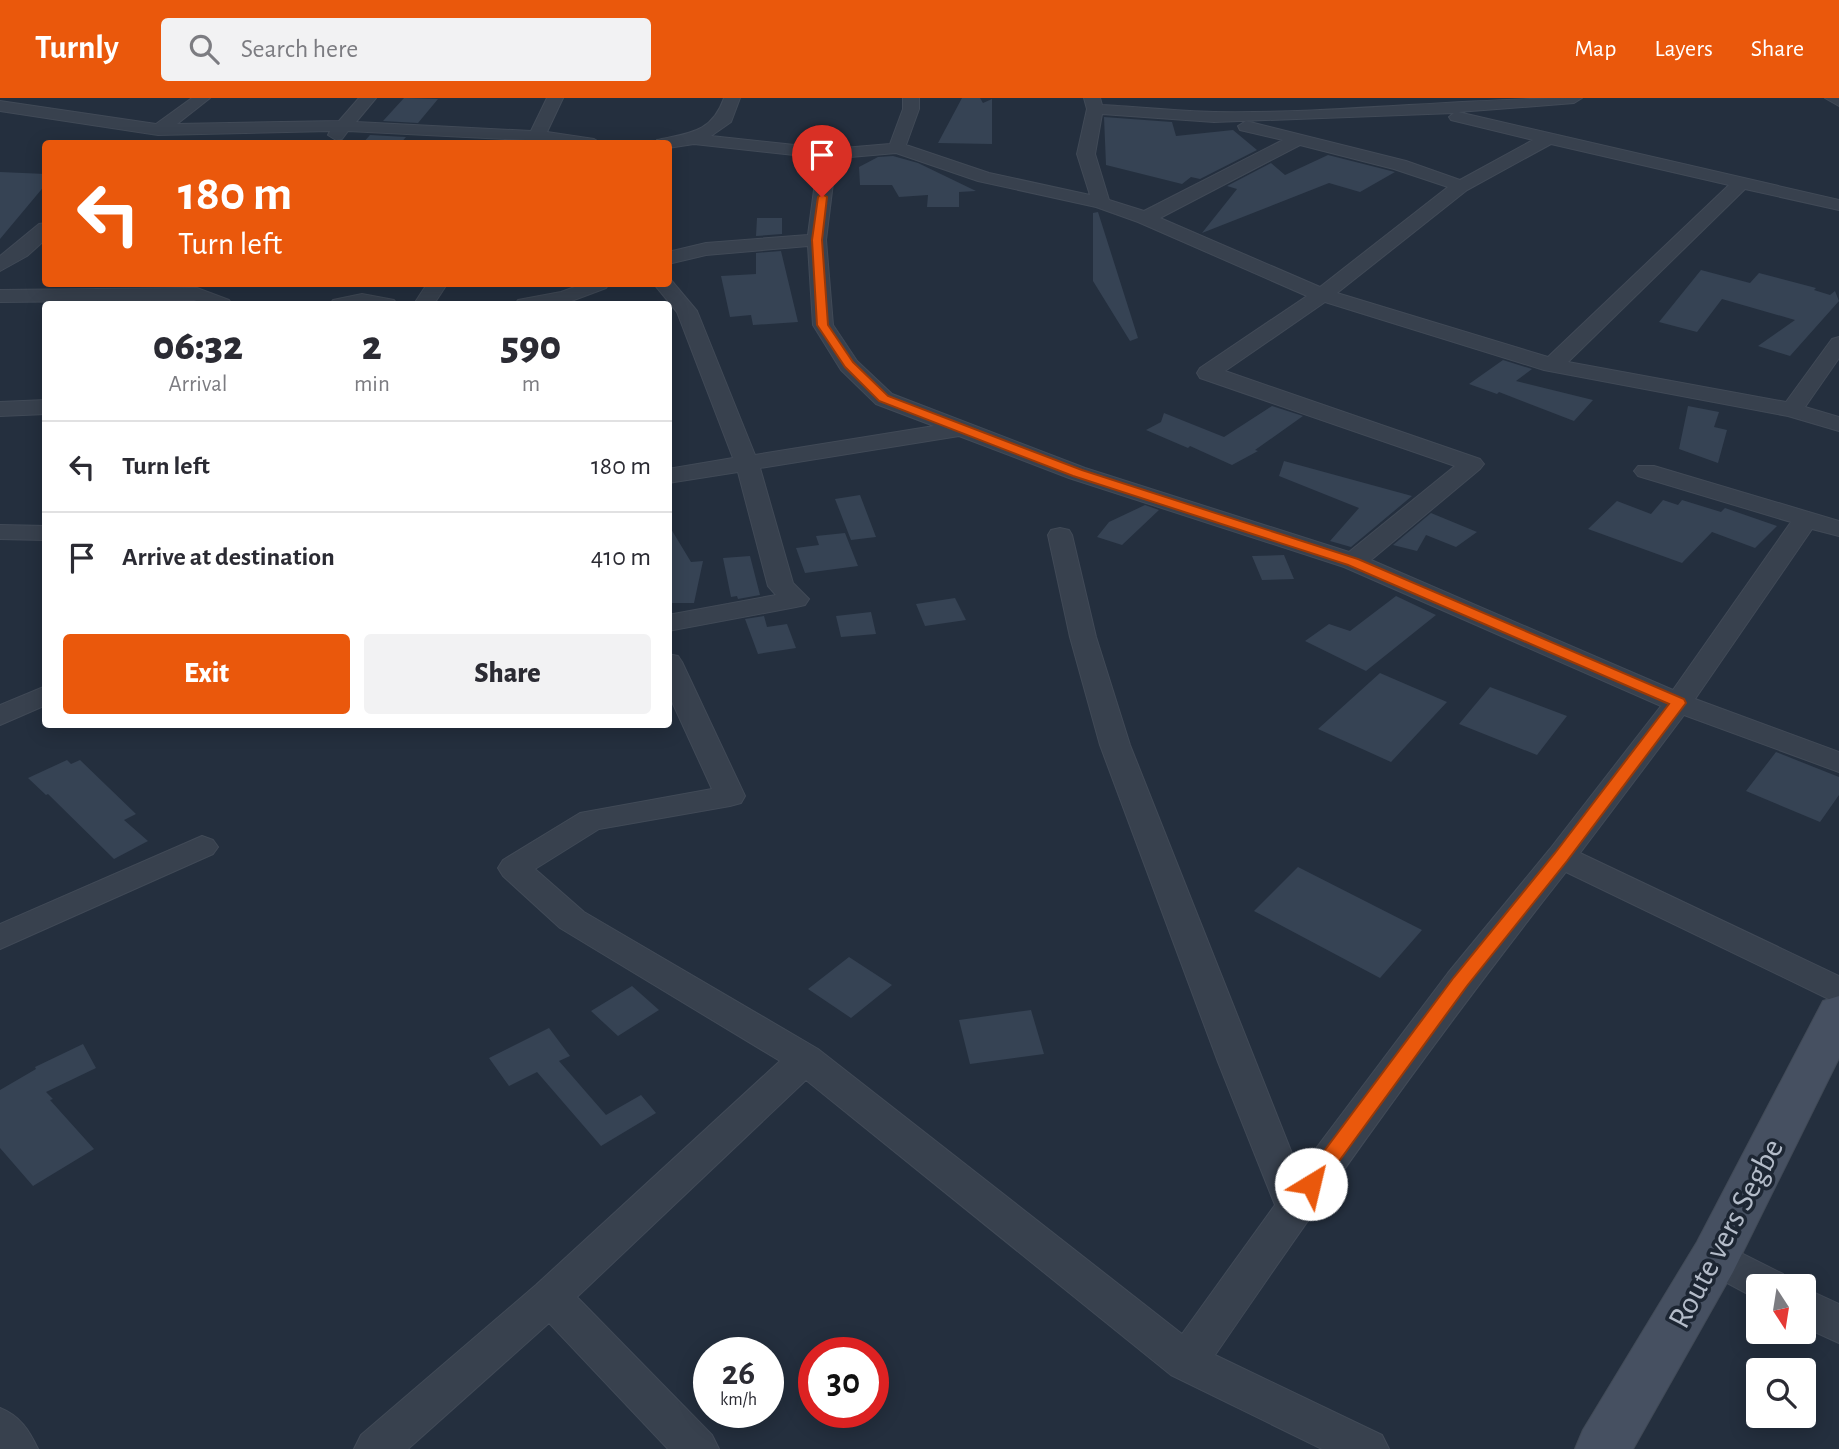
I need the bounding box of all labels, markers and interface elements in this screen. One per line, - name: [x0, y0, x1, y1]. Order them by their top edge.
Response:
- search box: [161, 18, 651, 81]
- icon: search: [185, 30, 223, 68]
- text: Turnly: [35, 32, 119, 65]
- text: Search here: [241, 36, 358, 62]
- text: Map: [1574, 37, 1616, 61]
- text: Layers: [1654, 37, 1713, 61]
- text: Share: [1751, 37, 1804, 61]
- pin: [792, 125, 852, 197]
- icon: arrive: [803, 136, 841, 174]
- icon: left: [63, 168, 154, 259]
- text: 180 m: [178, 170, 292, 219]
- text: Turn left: [178, 228, 282, 260]
- text: 06:32: [153, 325, 243, 367]
- text: 2: [362, 325, 382, 367]
- text: 590: [501, 325, 561, 367]
- text: Arrival: [168, 373, 228, 396]
- text: min: [354, 373, 390, 396]
- text: m: [522, 373, 540, 396]
- icon: left: [63, 448, 101, 486]
- text: Turn left: [122, 453, 210, 479]
- text: 180 m: [591, 453, 651, 479]
- icon: arrive: [63, 539, 101, 577]
- text: Arrive at destination: [122, 544, 335, 570]
- text: 410 m: [591, 544, 651, 570]
- button: Exit: [63, 634, 350, 714]
- button: Share: [364, 634, 651, 714]
- street label: Route vers Segbe: [1663, 1134, 1789, 1333]
- position arrow: [1274, 1147, 1348, 1221]
- north arrow: [1746, 1274, 1816, 1344]
- map controls: [1746, 1274, 1816, 1428]
- speed limit sign: 30: [798, 1337, 889, 1428]
- text: 26: [722, 1356, 755, 1391]
- button: search: [1746, 1358, 1816, 1428]
- text: km/h: [720, 1391, 757, 1409]

